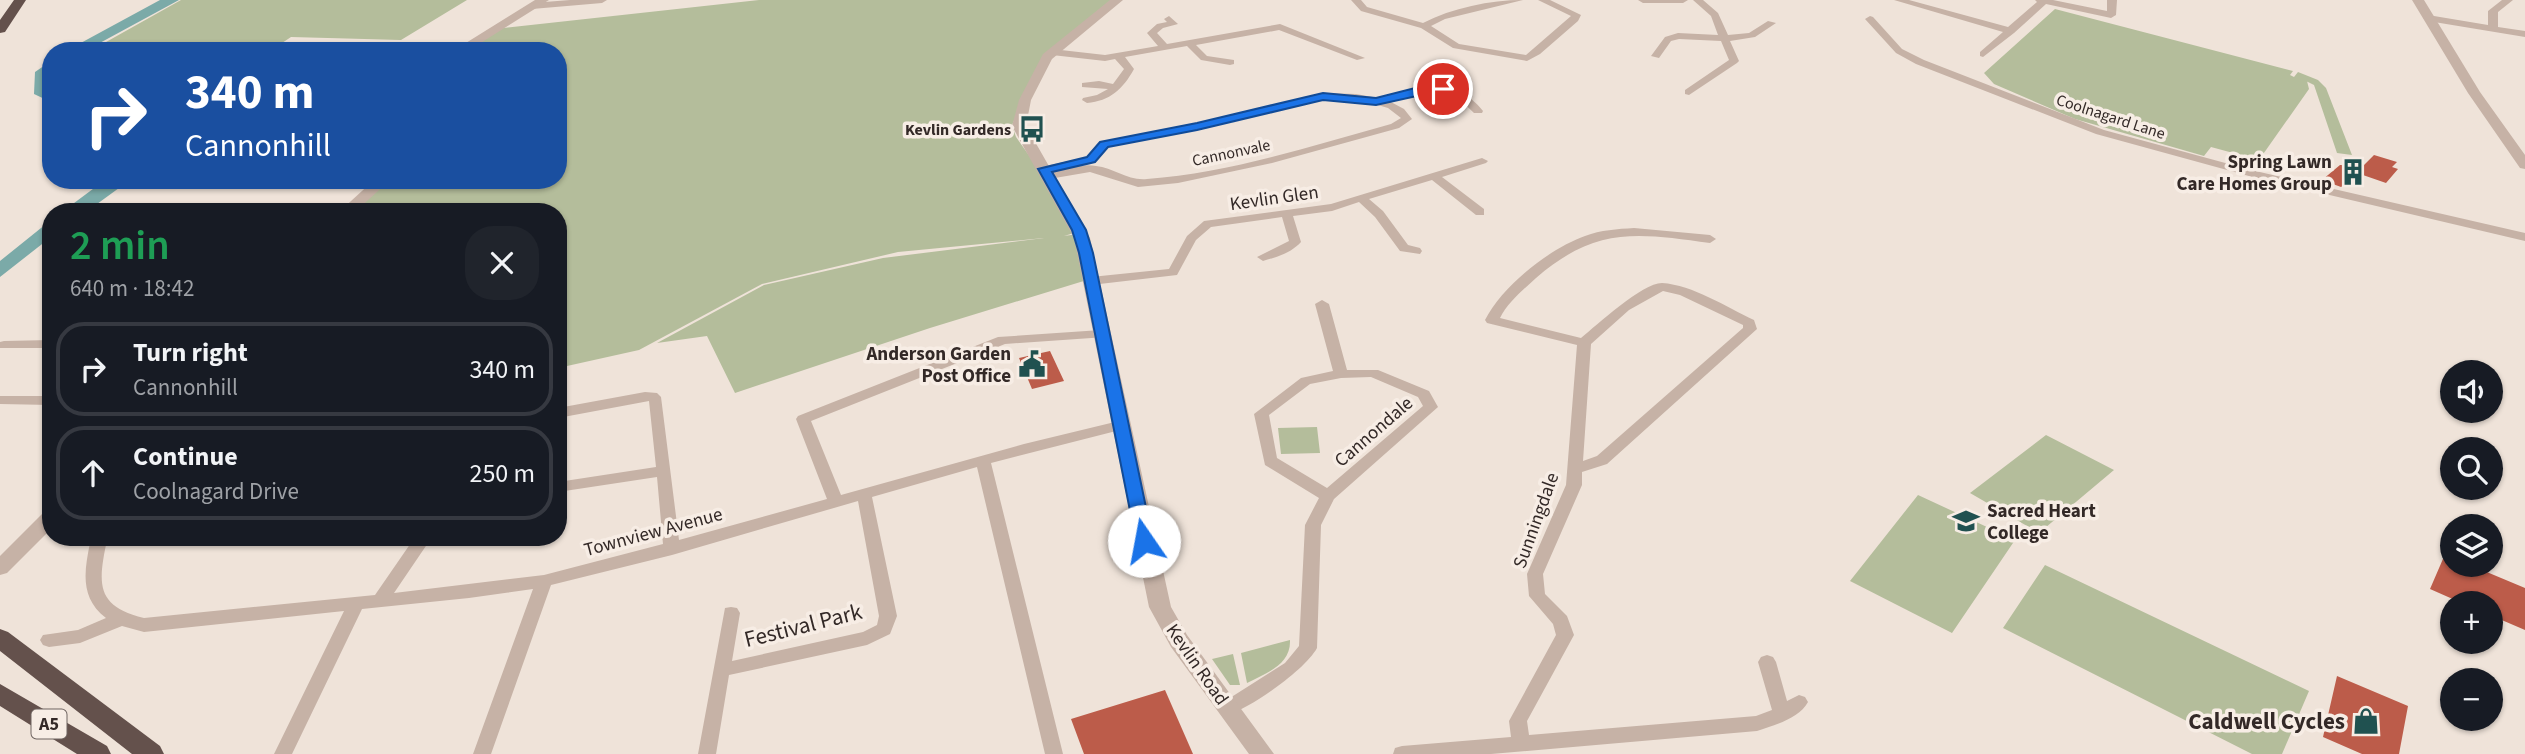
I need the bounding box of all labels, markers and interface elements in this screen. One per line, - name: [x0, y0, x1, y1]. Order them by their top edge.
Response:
- text: 340 m: [185, 58, 314, 128]
- pin: [1413, 59, 1473, 119]
- icon: right: [70, 70, 161, 161]
- icon: arrive: [1424, 70, 1462, 108]
- street label: Coolnagard Lane: [2053, 89, 2168, 145]
- bus stop icon: Kevlin Gardens: [1017, 114, 1047, 144]
- place label: Kevlin Gardens: [905, 119, 1011, 141]
- text: Cannonhill: [185, 123, 331, 169]
- street label: Cannonvale: [1190, 134, 1272, 172]
- place label: Spring Lawn Care Homes Group: [2177, 149, 2332, 198]
- building icon: Spring Lawn Care Homes Group: [2338, 157, 2368, 187]
- street label: Kevlin Glen: [1228, 179, 1320, 218]
- text: 2 min: [70, 216, 170, 276]
- button: close: [465, 226, 539, 300]
- text: 640 m · 18:42: [70, 272, 194, 305]
- text: Turn right: [133, 334, 248, 371]
- place label: Anderson Garden Post Office: [865, 341, 1011, 390]
- public building icon: Anderson Garden Post Office: [1017, 349, 1047, 379]
- icon: right: [74, 350, 112, 388]
- text: 340 m: [469, 351, 535, 388]
- map controls: [2440, 360, 2503, 731]
- button: sound: [2440, 360, 2503, 423]
- text: Cannonhill: [133, 371, 238, 404]
- street label: Cannondale: [1329, 390, 1419, 474]
- button: search: [2440, 437, 2503, 500]
- text: Continue: [133, 438, 238, 475]
- icon: ahead: [74, 454, 112, 492]
- text: 250 m: [469, 455, 535, 492]
- street label: Sunningdale: [1507, 469, 1566, 572]
- text: Coolnagard Drive: [133, 475, 299, 508]
- place label: Sacred Heart College: [1987, 498, 2096, 547]
- street label: Townview Avenue: [581, 501, 726, 564]
- position arrow: [1107, 504, 1181, 578]
- school or university icon: Sacred Heart College: [1951, 506, 1981, 536]
- button: layers: [2440, 514, 2503, 577]
- button: +: [2440, 591, 2503, 654]
- street label: Festival Park: [741, 595, 866, 656]
- street label: Kevlin Road: [1159, 619, 1235, 711]
- button: −: [2440, 668, 2503, 731]
- place label: Caldwell Cycles: [2188, 705, 2345, 738]
- shop icon: Caldwell Cycles: [2351, 706, 2381, 736]
- road number: A5: [32, 710, 66, 738]

